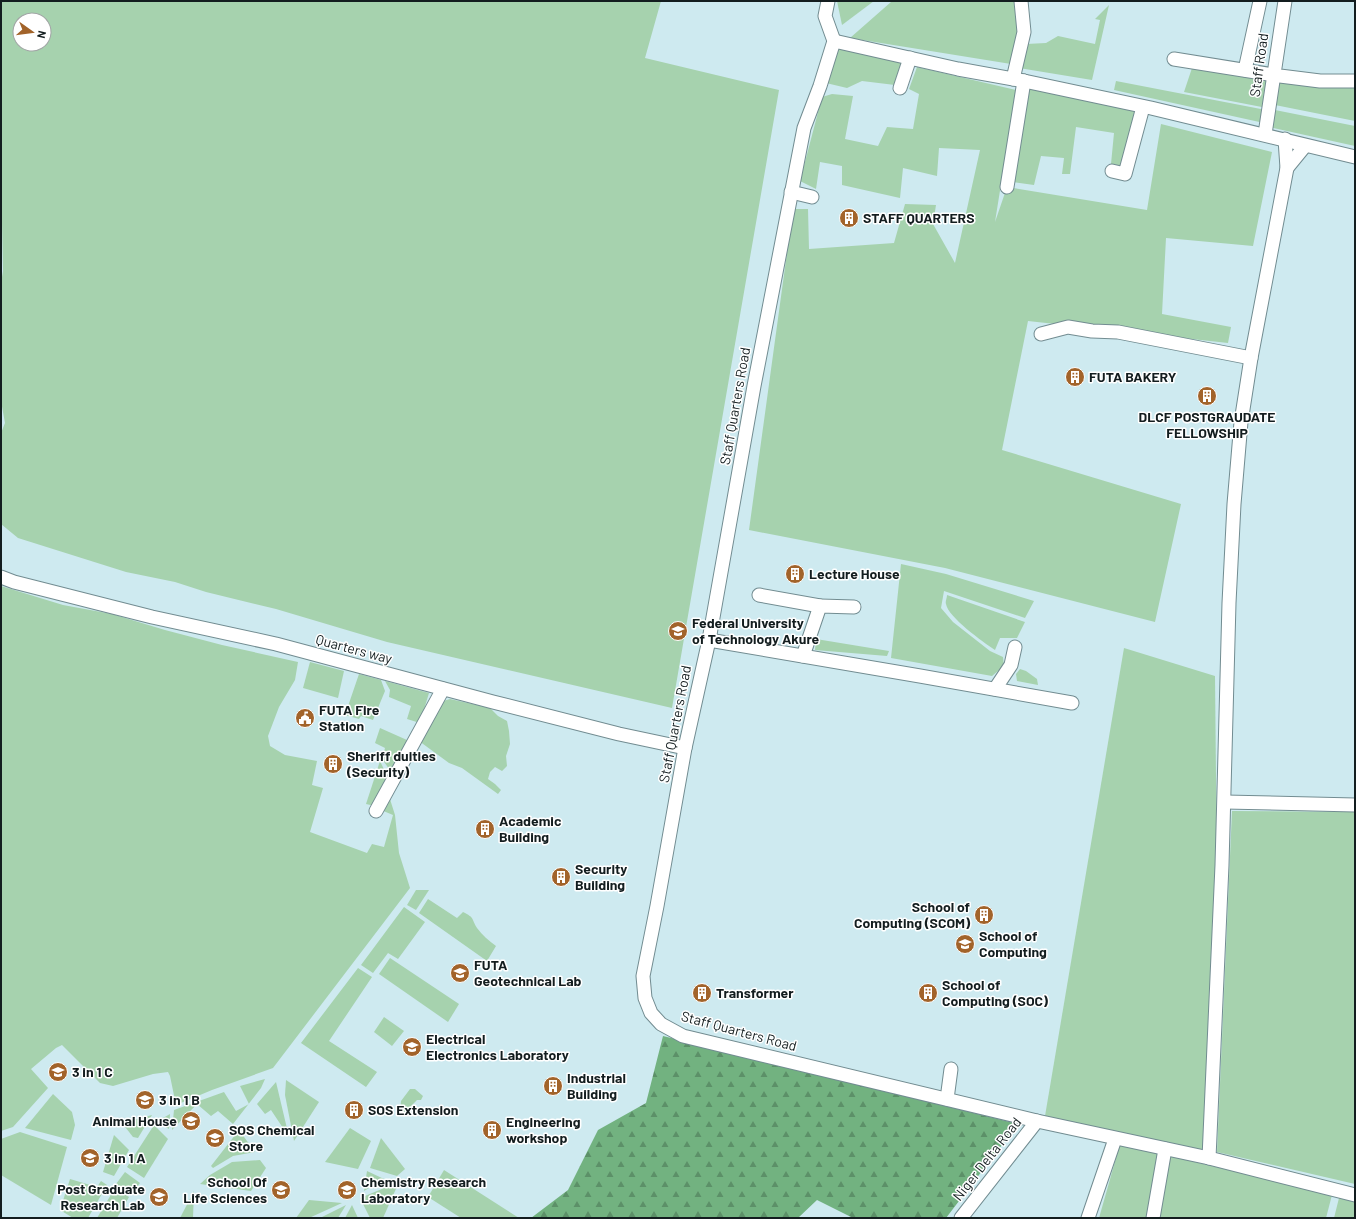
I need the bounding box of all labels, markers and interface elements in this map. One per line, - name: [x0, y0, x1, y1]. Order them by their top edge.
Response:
- north arrow: [12, 12, 52, 52]
- text: N: [35, 29, 49, 40]
- street label: Staff Road: [1246, 32, 1271, 98]
- building icon: STAFF QUARTERS: [838, 207, 860, 229]
- place label: STAFF QUARTERS: [863, 209, 975, 226]
- street label: Staff Quarters Road: [716, 346, 753, 466]
- building icon: FUTA BAKERY: [1064, 366, 1086, 388]
- place label: FUTA BAKERY: [1089, 368, 1177, 385]
- building icon: DLCF POSTGRAUDATE FELLOWSHIP: [1196, 385, 1218, 407]
- place label: DLCF POSTGRAUDATE FELLOWSHIP: [1139, 408, 1275, 441]
- building icon: Lecture House: [784, 563, 806, 585]
- place label: Lecture House: [809, 565, 900, 582]
- place label: Federal University of Technology Akure: [692, 614, 820, 647]
- school or university icon: Federal University of Technology Akure: [667, 620, 689, 642]
- street label: Quarters way: [314, 630, 395, 667]
- street label: Staff Quarters Road: [655, 664, 694, 784]
- place label: FUTA Fire Station: [319, 701, 380, 734]
- public building icon: FUTA Fire Station: [294, 707, 316, 729]
- place label: Sheriff duities (Security): [346, 747, 436, 780]
- building icon: Sheriff duities (Security): [322, 753, 344, 775]
- place label: Academic Building: [499, 812, 562, 845]
- building icon: Academic Building: [474, 818, 496, 840]
- place label: Security Building: [575, 860, 627, 893]
- building icon: Security Building: [550, 866, 572, 888]
- place label: School of Computing (SCOM): [854, 898, 970, 931]
- building icon: School of Computing (SCOM): [973, 904, 995, 926]
- place label: School of Computing: [979, 927, 1047, 960]
- school or university icon: School of Computing: [954, 933, 976, 955]
- place label: FUTA Geotechnical Lab: [474, 956, 582, 989]
- school or university icon: FUTA Geotechnical Lab: [449, 962, 471, 984]
- place label: School of Computing (SOC): [942, 976, 1048, 1009]
- building icon: Transformer: [691, 982, 713, 1004]
- building icon: School of Computing (SOC): [917, 982, 939, 1004]
- place label: Transformer: [716, 984, 794, 1001]
- street label: Staff Quarters Road: [679, 1007, 799, 1054]
- place label: Electrical Electronics Laboratory: [426, 1030, 569, 1063]
- school or university icon: Electrical Electronics Laboratory: [401, 1036, 423, 1058]
- school or university icon: 3 in 1 C: [47, 1061, 69, 1083]
- place label: 3 in 1 C: [72, 1063, 113, 1080]
- place label: Industrial Building: [567, 1069, 626, 1102]
- building icon: Industrial Building: [542, 1075, 564, 1097]
- school or university icon: 3 in 1 B: [134, 1089, 156, 1111]
- place label: 3 in 1 B: [159, 1091, 200, 1108]
- building icon: SOS Extension: [343, 1099, 365, 1121]
- place label: SOS Extension: [368, 1101, 458, 1118]
- school or university icon: Animal House: [180, 1110, 202, 1132]
- place label: Animal House: [92, 1112, 177, 1129]
- place label: Engineering workshop: [506, 1113, 581, 1146]
- street label: Niger Delta Road: [949, 1114, 1024, 1204]
- building icon: Engineering workshop: [481, 1119, 503, 1141]
- place label: SOS Chemical Store: [229, 1121, 315, 1154]
- school or university icon: SOS Chemical Store: [204, 1127, 226, 1149]
- school or university icon: 3 in 1 A: [79, 1147, 101, 1169]
- place label: 3 in 1 A: [104, 1149, 146, 1166]
- place label: School Of Life Sciences: [183, 1173, 267, 1206]
- place label: Chemistry Research Laboratory: [361, 1173, 486, 1206]
- school or university icon: School Of Life Sciences: [270, 1179, 292, 1201]
- school or university icon: Chemistry Research Laboratory: [336, 1179, 358, 1201]
- place label: Post Graduate Research Lab: [57, 1180, 145, 1213]
- school or university icon: Post Graduate Research Lab: [148, 1186, 170, 1208]

